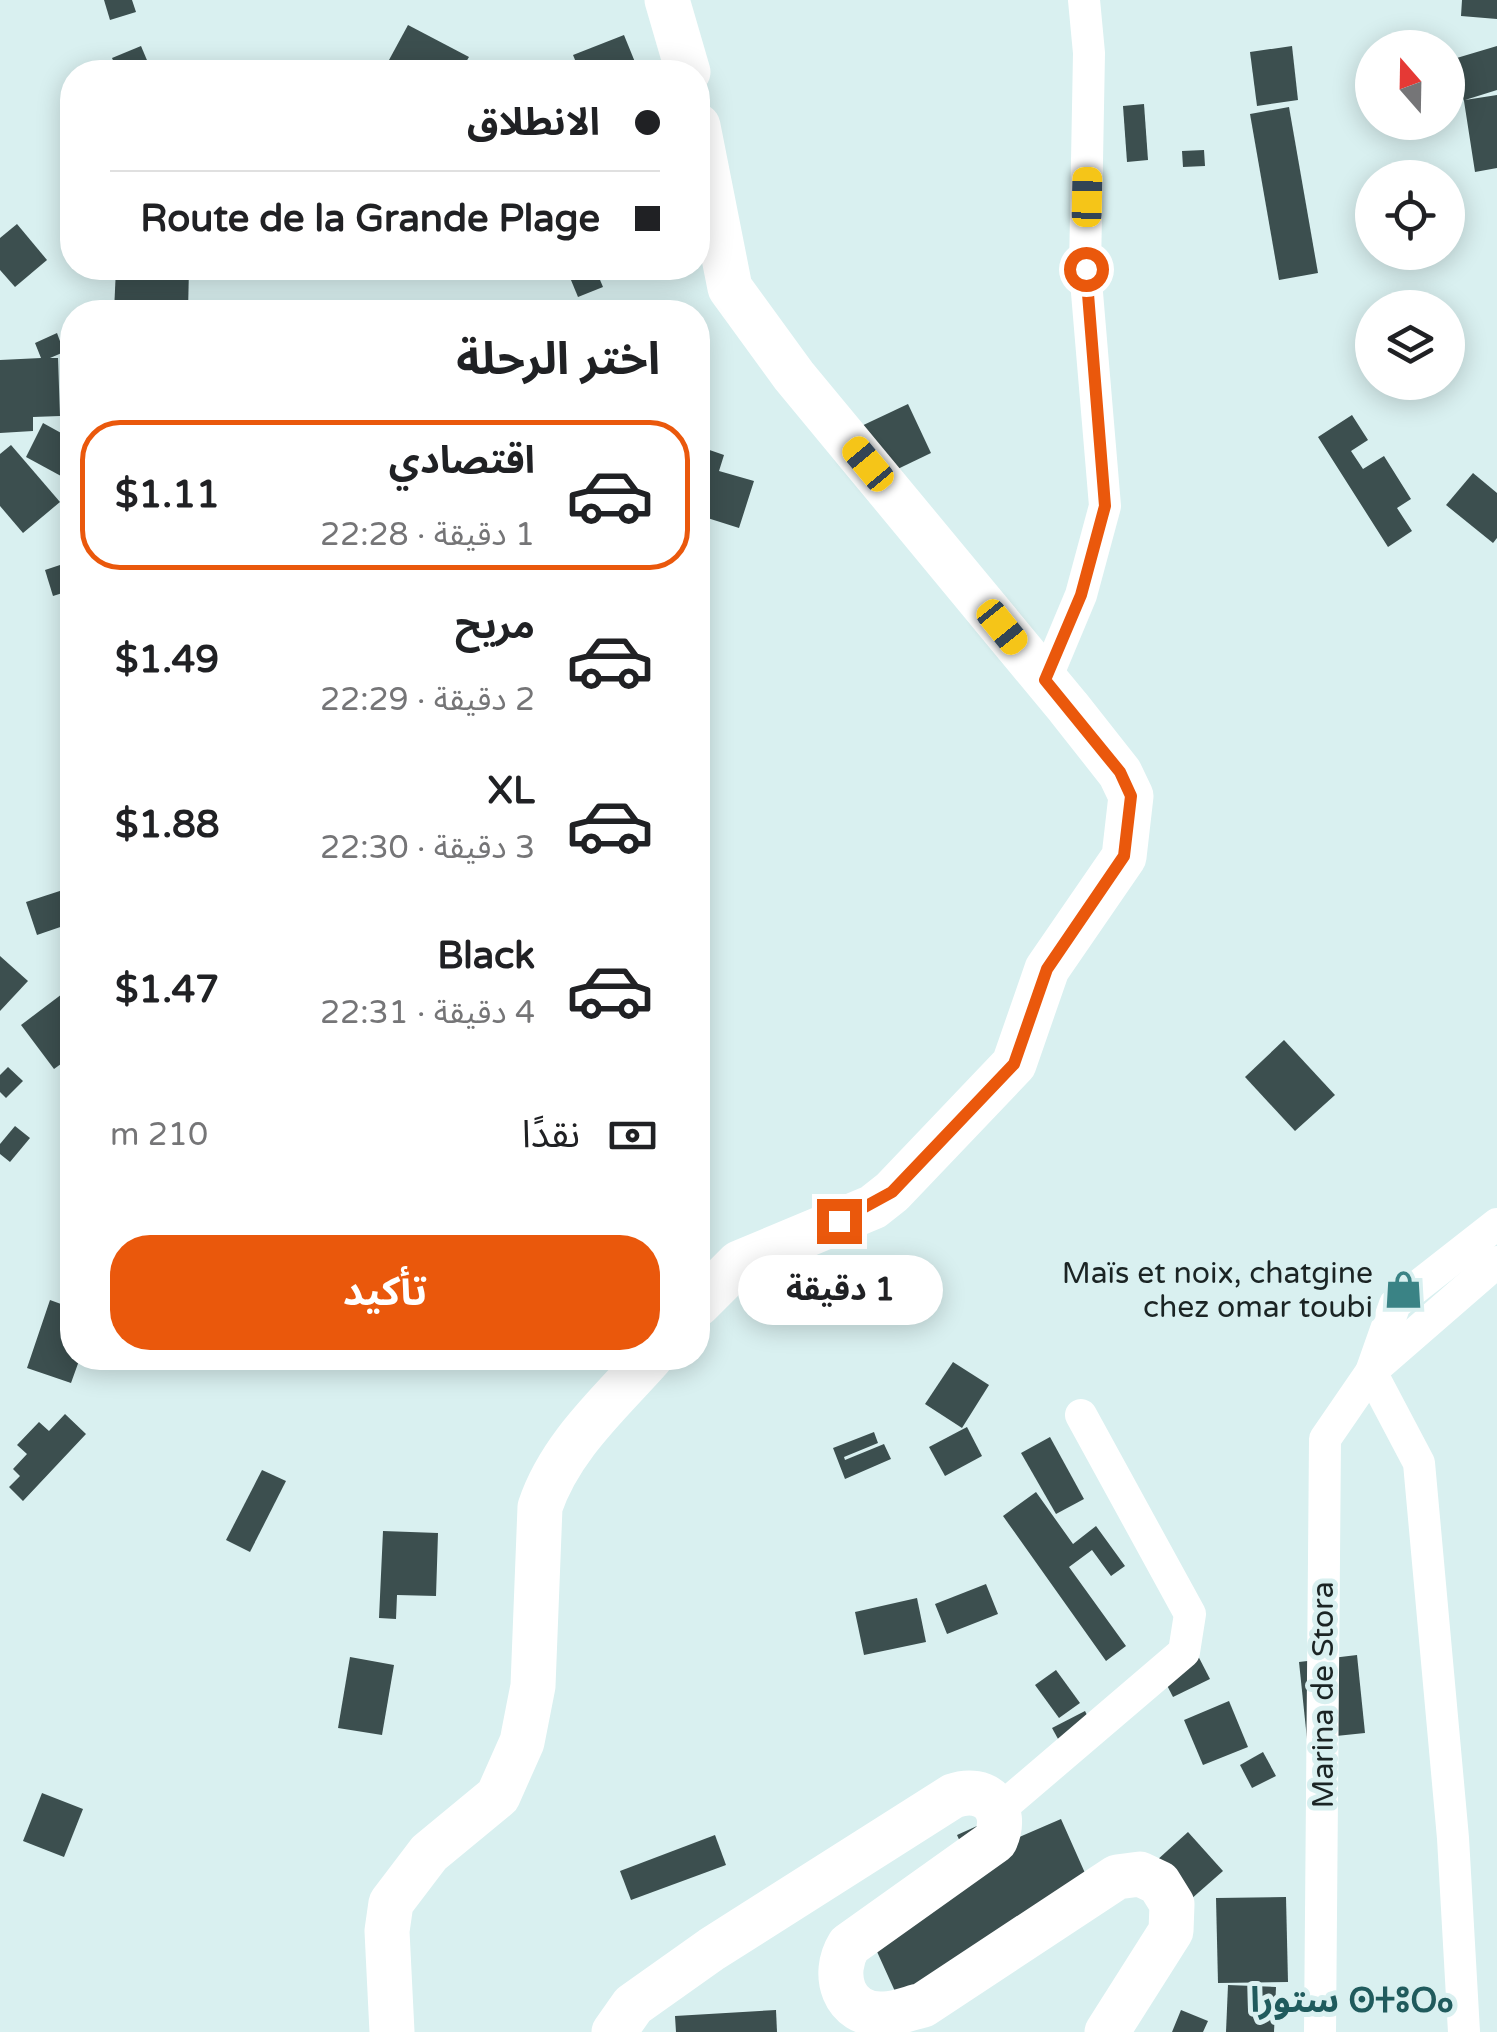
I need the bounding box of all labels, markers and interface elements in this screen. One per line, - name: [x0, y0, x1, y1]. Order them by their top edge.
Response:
- north arrow: [1355, 30, 1465, 140]
- map controls: [1355, 30, 1465, 400]
- text: الانطلاق: [467, 100, 600, 146]
- button: locate: [1355, 160, 1465, 270]
- car: [1071, 167, 1103, 227]
- text: Route de la Grande Plage: [140, 196, 600, 242]
- route start: [1064, 247, 1109, 292]
- button: layers: [1355, 290, 1465, 400]
- text: اختر الرحلة: [456, 333, 660, 387]
- car: [837, 431, 899, 497]
- text: اقتصادي: [389, 438, 535, 484]
- icon: car: [565, 450, 655, 540]
- text: $1.11: [115, 472, 220, 518]
- text: 1 دقيقة · 22:28: [320, 516, 535, 554]
- car: [971, 594, 1033, 660]
- text: مريح: [455, 603, 535, 649]
- icon: car: [565, 615, 655, 705]
- text: $1.49: [115, 637, 219, 683]
- text: 2 دقيقة · 22:29: [320, 681, 535, 719]
- text: XL: [488, 768, 535, 814]
- icon: car: [565, 780, 655, 870]
- text: $1.88: [115, 802, 220, 848]
- text: 3 دقيقة · 22:30: [320, 829, 535, 867]
- text: Black: [437, 933, 535, 979]
- icon: car: [565, 945, 655, 1035]
- text: $1.47: [115, 967, 219, 1013]
- text: 4 دقيقة · 22:31: [320, 994, 535, 1032]
- icon: cash: [605, 1108, 660, 1163]
- text: نقدًا: [522, 1112, 580, 1158]
- text: 210 m: [110, 1116, 208, 1154]
- route end: [817, 1199, 862, 1244]
- button: تأكيد: [110, 1235, 660, 1350]
- place label: Maïs et noix, chatgine chez omar toubi: [1062, 1255, 1373, 1326]
- callout: 1 دقيقة: [736, 1256, 942, 1326]
- shop icon: Maïs et noix, chatgine chez omar toubi: [1382, 1269, 1424, 1311]
- text: 1 دقيقة: [786, 1271, 895, 1309]
- street label: Marina de Stora: [1305, 1581, 1342, 1809]
- district label: ستورا ⵙⵜⵓⵔⴰ: [1250, 1980, 1454, 2022]

